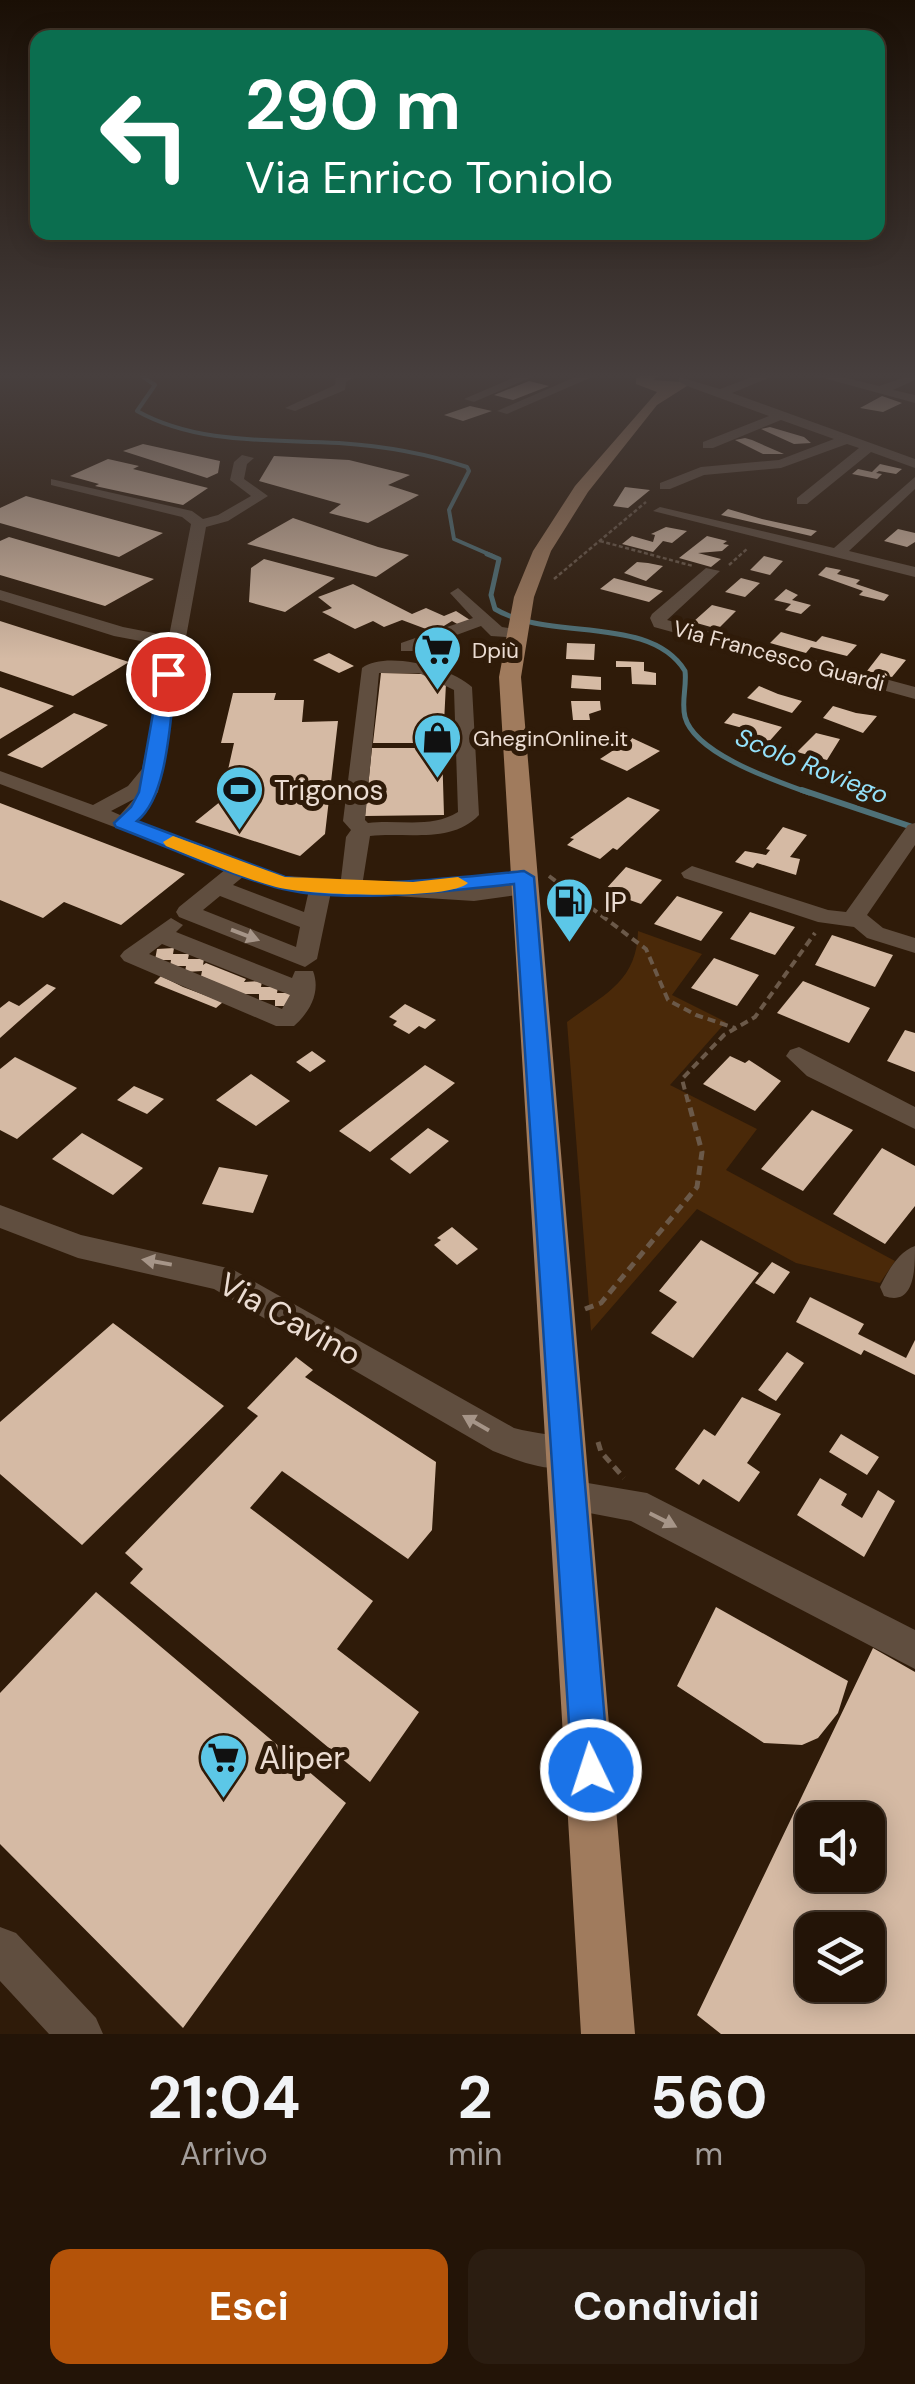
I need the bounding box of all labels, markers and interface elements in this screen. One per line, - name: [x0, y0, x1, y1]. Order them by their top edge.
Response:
- text: 290 m: [245, 60, 461, 151]
- icon: left: [80, 70, 210, 200]
- text: Via Enrico Toniolo: [245, 148, 613, 207]
- street label: Via Francesco Guardi: [670, 614, 888, 698]
- supermarket icon: Dpiù: [411, 624, 463, 692]
- pin: [126, 632, 211, 717]
- place label: Dpiù: [472, 636, 519, 665]
- icon: arrive: [141, 647, 196, 702]
- shop icon: GheginOnline.it: [412, 712, 464, 780]
- water label: Scolo Roviego: [731, 720, 893, 812]
- place label: GheginOnline.it: [473, 724, 628, 753]
- sports icon: Trigonos: [213, 764, 265, 832]
- place label: Trigonos: [274, 772, 384, 809]
- fuel station icon: IP: [543, 876, 595, 944]
- place label: IP: [604, 884, 627, 921]
- one-way arrow: [230, 928, 260, 944]
- one-way arrow: [140, 1254, 172, 1269]
- street label: Via Cavino: [211, 1263, 369, 1375]
- one-way arrow: [462, 1415, 490, 1433]
- one-way arrow: [649, 1511, 678, 1528]
- position arrow: [539, 1718, 643, 1822]
- supermarket icon: Aliper: [198, 1732, 250, 1800]
- place label: Aliper: [259, 1737, 345, 1779]
- map controls: [795, 1802, 885, 2002]
- button: sound: [795, 1802, 885, 1892]
- button: layers: [795, 1912, 885, 2002]
- text: 21:04: [147, 2058, 300, 2137]
- text: 2: [458, 2058, 492, 2137]
- text: 560: [650, 2058, 768, 2137]
- text: Arrivo: [180, 2133, 268, 2175]
- text: min: [448, 2133, 502, 2175]
- text: m: [694, 2133, 723, 2175]
- button: Esci: [50, 2249, 448, 2364]
- button: Condividi: [468, 2249, 865, 2364]

